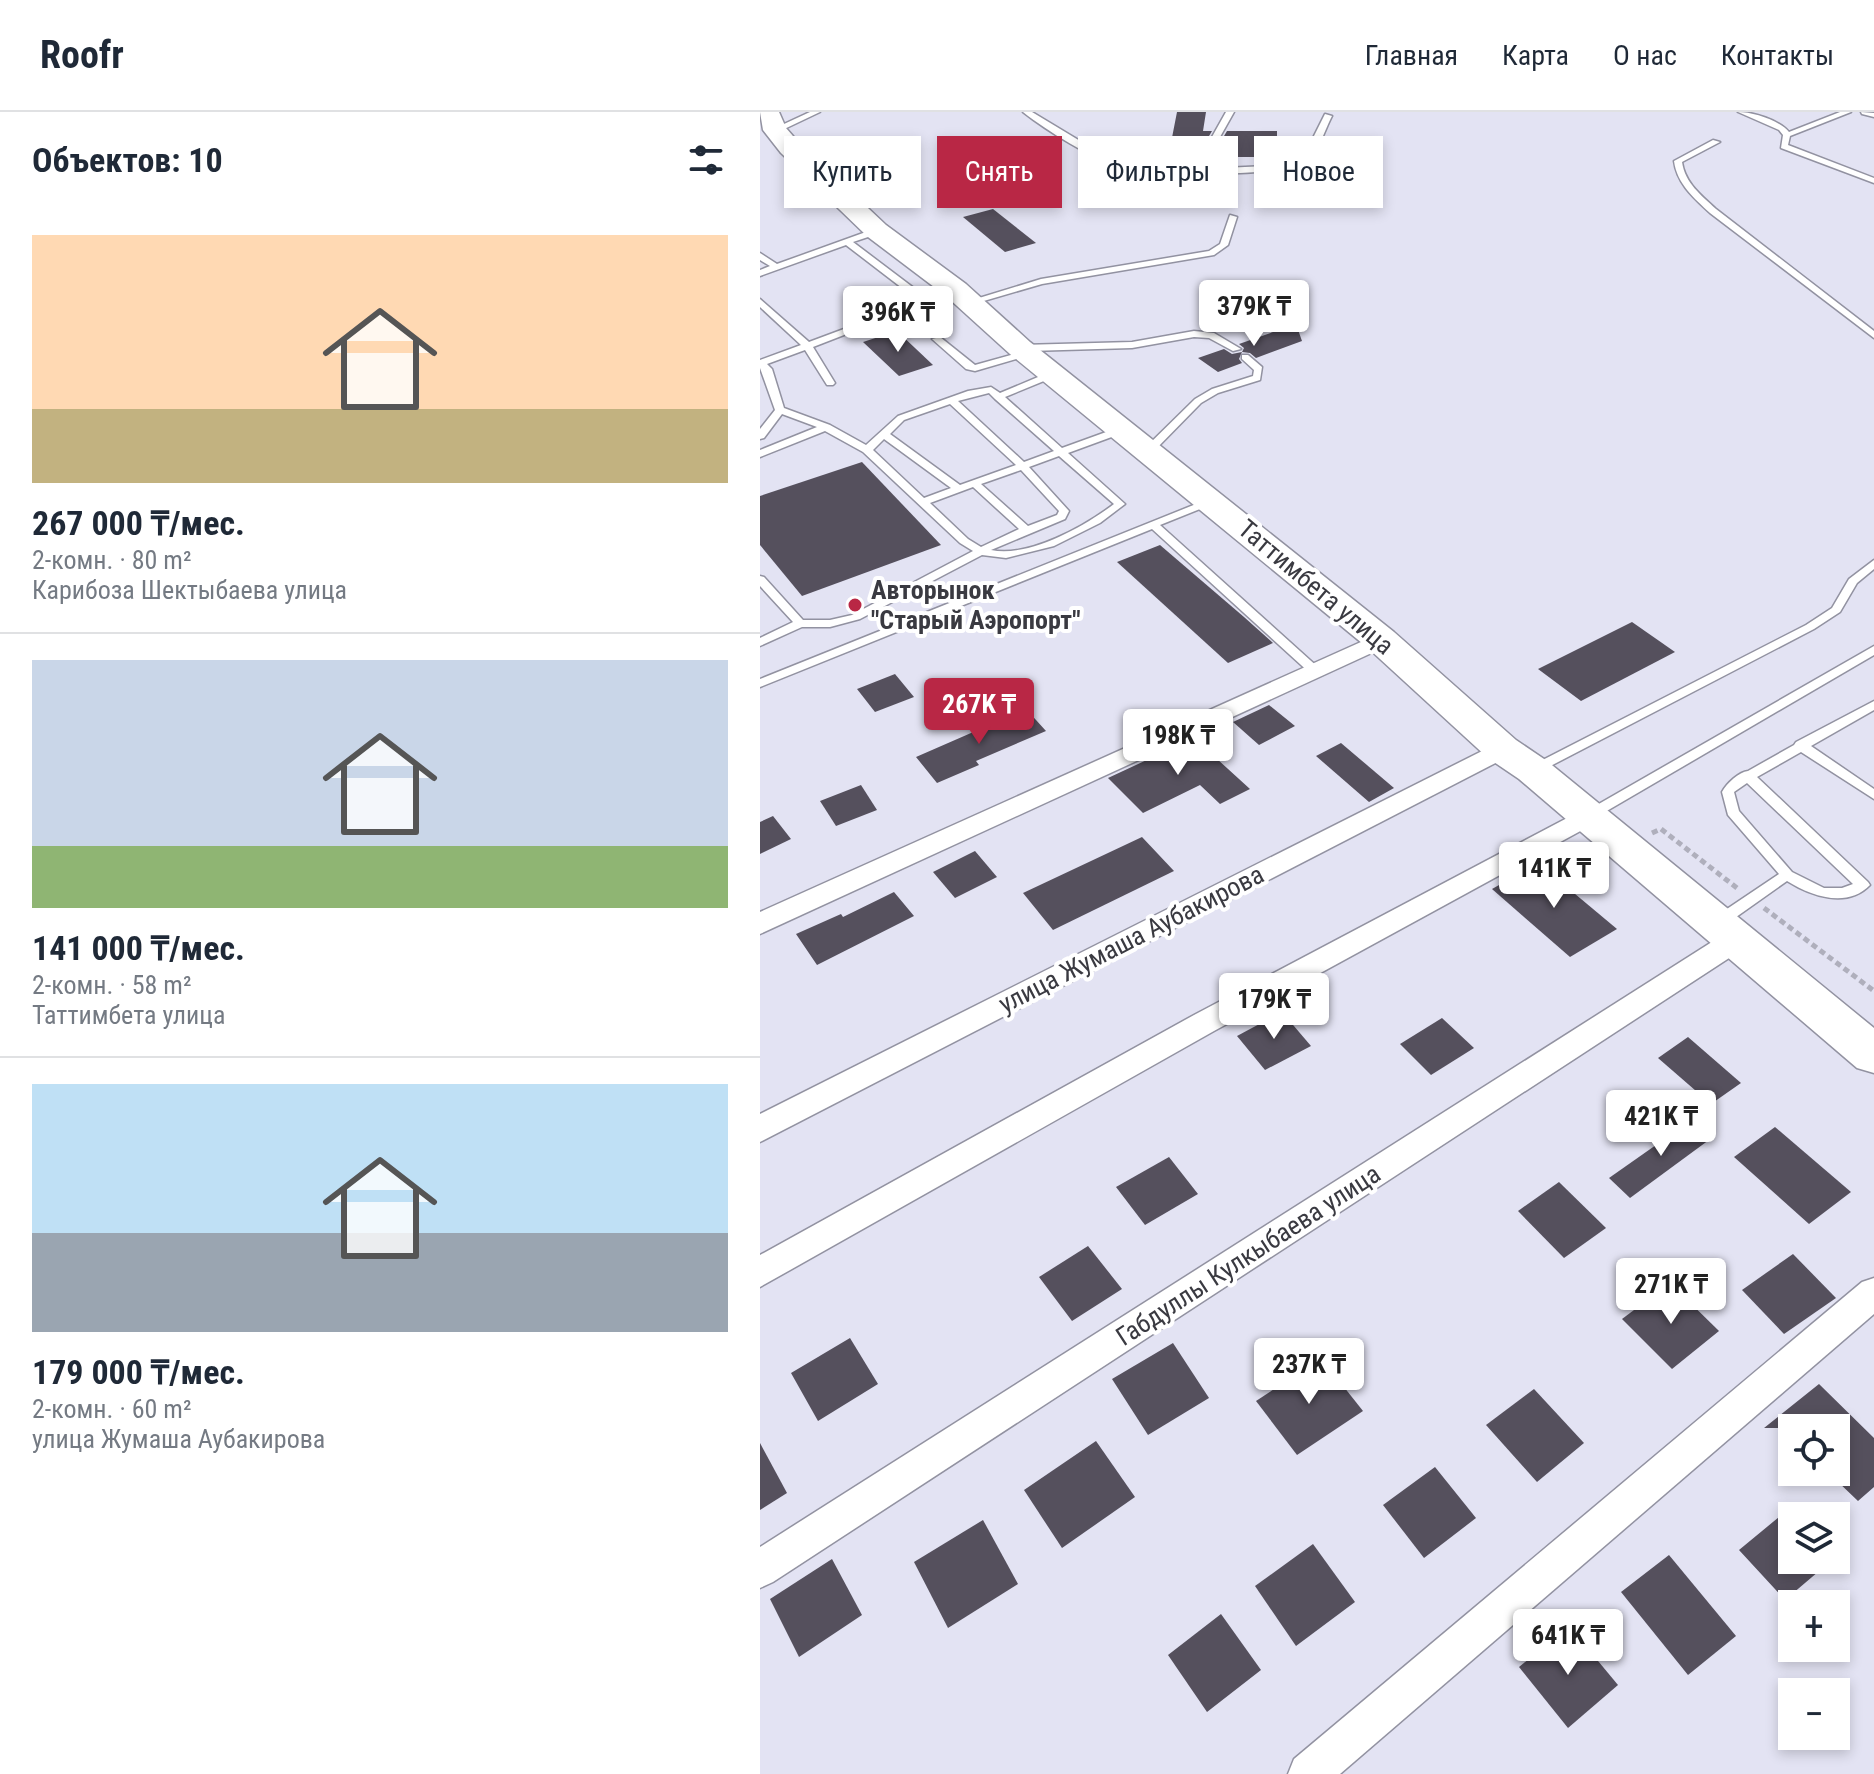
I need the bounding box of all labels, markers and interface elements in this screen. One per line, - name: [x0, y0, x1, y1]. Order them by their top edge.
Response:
- text: Roofr: [40, 33, 124, 77]
- text: Главная: [1365, 39, 1458, 72]
- text: Карта: [1502, 39, 1569, 72]
- text: О нас: [1613, 39, 1677, 72]
- text: Контакты: [1721, 39, 1834, 72]
- chip: Купить: [784, 136, 921, 208]
- chip: Снять: [937, 136, 1062, 208]
- chip: Фильтры: [1078, 136, 1238, 208]
- chip: Новое: [1254, 136, 1383, 208]
- icon: filters: [684, 138, 728, 182]
- text: Объектов: 10: [32, 140, 223, 180]
- pin: 379K ₸: [1189, 280, 1319, 348]
- pin: 396K ₸: [833, 286, 963, 354]
- icon: home: [308, 287, 452, 431]
- text: 379K ₸: [1217, 291, 1291, 321]
- text: 396K ₸: [861, 297, 935, 327]
- text: 267 000 ₸/мес.: [32, 503, 245, 543]
- street label: Таттимбета улица: [1232, 513, 1400, 661]
- text: 2-комн. · 80 m²: [32, 545, 192, 575]
- text: Карибоза Шектыбаева улица: [32, 575, 347, 605]
- place label: Авторынок "Старый Аэропорт": [871, 575, 1081, 635]
- marker: Авторынок "Старый Аэропорт": [846, 596, 864, 614]
- pin: 267K ₸: [914, 678, 1044, 746]
- text: 267K ₸: [942, 689, 1016, 719]
- pin: 198K ₸: [1113, 709, 1243, 777]
- icon: home: [308, 712, 452, 856]
- text: 198K ₸: [1141, 720, 1215, 750]
- pin: 141K ₸: [1489, 842, 1619, 910]
- text: 141K ₸: [1517, 853, 1591, 883]
- street label: улица Жумаша Аубакирова: [994, 859, 1268, 1019]
- text: 141 000 ₸/мес.: [32, 928, 245, 968]
- text: 2-комн. · 58 m²: [32, 970, 192, 1000]
- pin: 179K ₸: [1209, 973, 1339, 1041]
- text: 179K ₸: [1237, 984, 1311, 1014]
- text: Таттимбета улица: [32, 1000, 225, 1030]
- pin: 421K ₸: [1596, 1090, 1726, 1158]
- text: 421K ₸: [1624, 1101, 1698, 1131]
- icon: home: [308, 1136, 452, 1280]
- street label: Габдуллы Кулкыбаева улица: [1110, 1158, 1386, 1352]
- pin: 271K ₸: [1606, 1258, 1736, 1326]
- text: 271K ₸: [1634, 1269, 1708, 1299]
- pin: 237K ₸: [1244, 1338, 1374, 1406]
- text: 237K ₸: [1272, 1349, 1346, 1379]
- text: 179 000 ₸/мес.: [32, 1352, 245, 1392]
- text: 2-комн. · 60 m²: [32, 1394, 192, 1424]
- map controls: [1778, 1414, 1850, 1750]
- button: locate: [1778, 1414, 1850, 1486]
- text: улица Жумаша Аубакирова: [32, 1424, 325, 1454]
- button: layers: [1778, 1502, 1850, 1574]
- button: +: [1778, 1590, 1850, 1662]
- pin: 641K ₸: [1503, 1609, 1633, 1677]
- text: 641K ₸: [1531, 1620, 1605, 1650]
- button: −: [1778, 1678, 1850, 1750]

